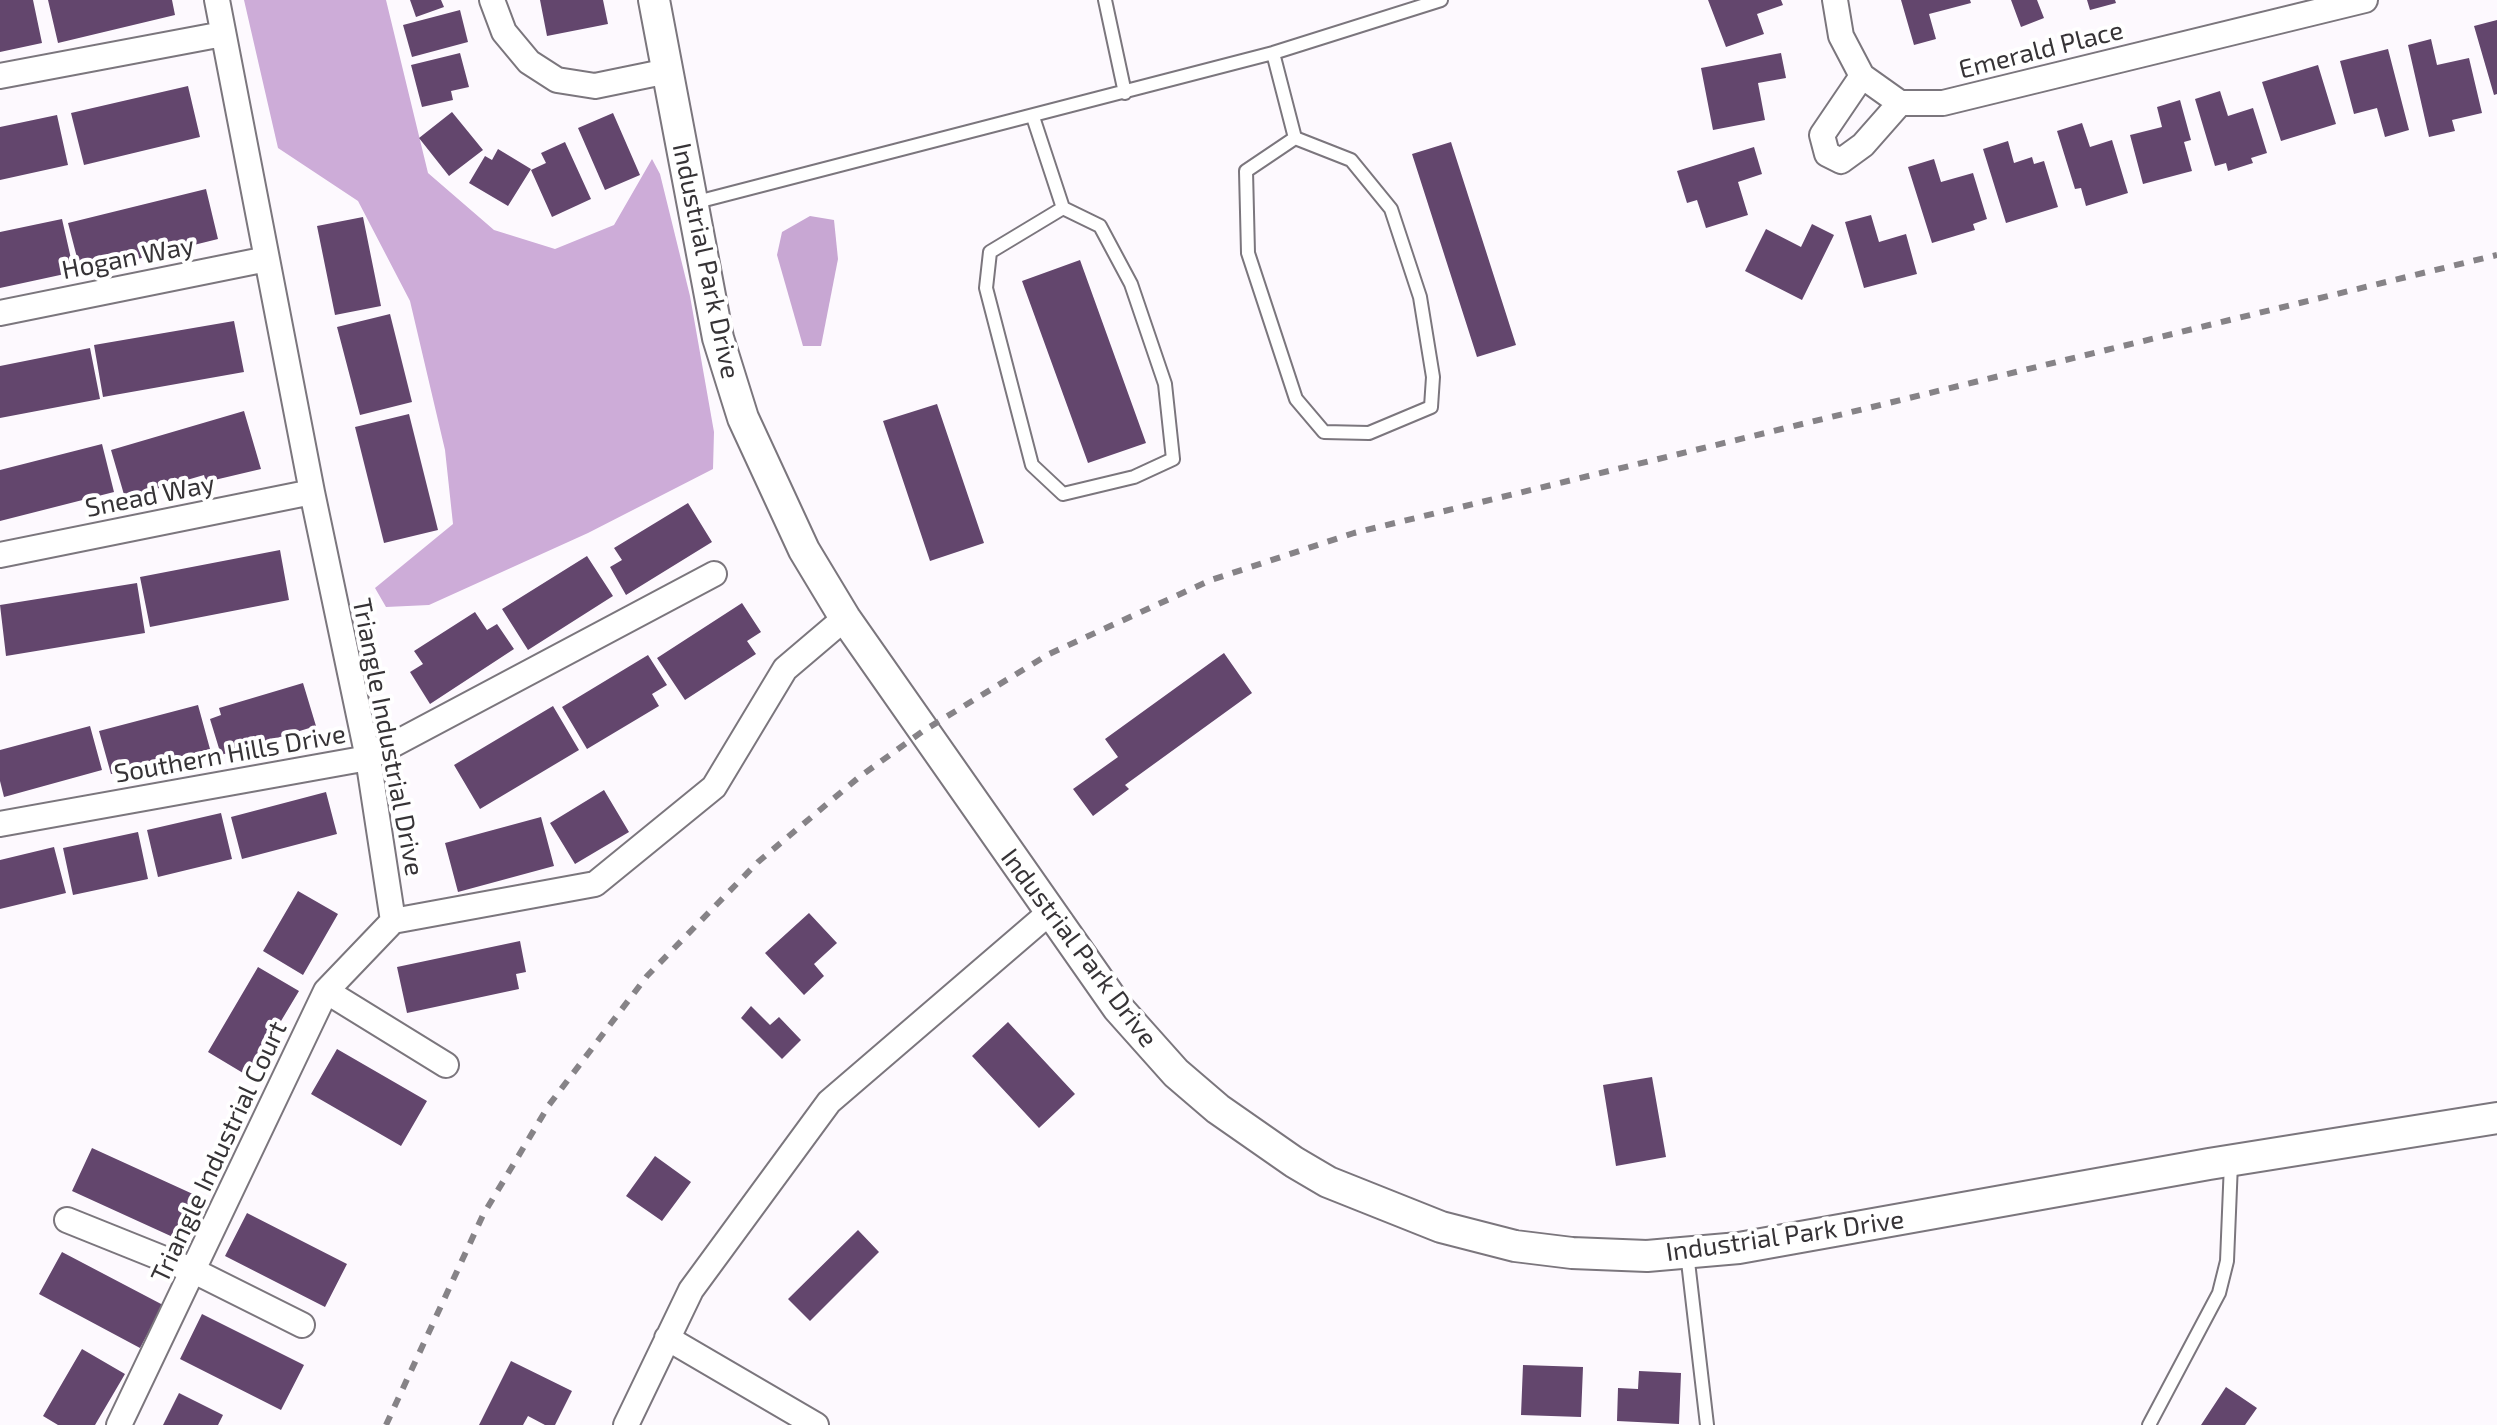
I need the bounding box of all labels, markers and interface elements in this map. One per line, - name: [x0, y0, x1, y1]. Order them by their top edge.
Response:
- street label: Emerald Place: [1956, 15, 2126, 85]
- street label: Industrial Park Drive: [666, 140, 746, 382]
- street label: Hogan Way: [59, 230, 197, 286]
- street label: Snead Way: [83, 468, 217, 524]
- street label: Triangle Industrial Drive: [346, 596, 430, 878]
- street label: Southern Hills Drive: [112, 718, 348, 790]
- street label: Industrial Park Drive: [994, 843, 1164, 1053]
- street label: Triangle Industrial Court: [145, 1016, 293, 1288]
- street label: Industrial Park Drive: [1664, 1204, 1906, 1268]

